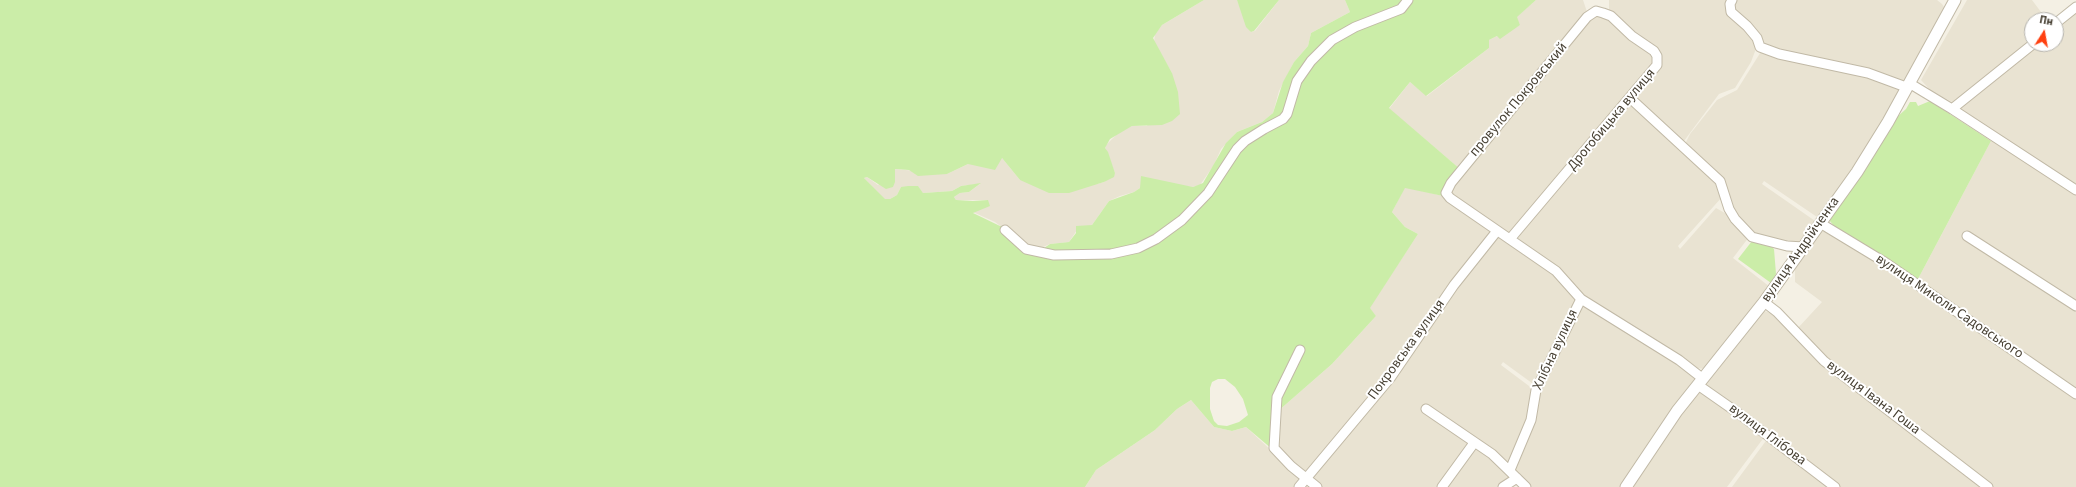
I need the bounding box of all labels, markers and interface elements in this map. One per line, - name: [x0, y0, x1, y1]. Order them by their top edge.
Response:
- north arrow: [2024, 12, 2064, 52]
- text: Пн: [2038, 12, 2054, 29]
- street label: провулок Покровський: [1466, 40, 1572, 160]
- street label: Дрогобицька вулиця: [1564, 66, 1660, 174]
- street label: вулиця Андрійченка: [1758, 194, 1844, 306]
- street label: вулиця Миколи Садовського: [1872, 251, 2026, 363]
- street label: Покровська вулиця: [1365, 297, 1449, 403]
- street label: Хлібна вулиця: [1530, 307, 1582, 393]
- street label: вулиця Івана Гоша: [1823, 357, 1923, 439]
- street label: вулиця Глібова: [1725, 401, 1809, 469]

